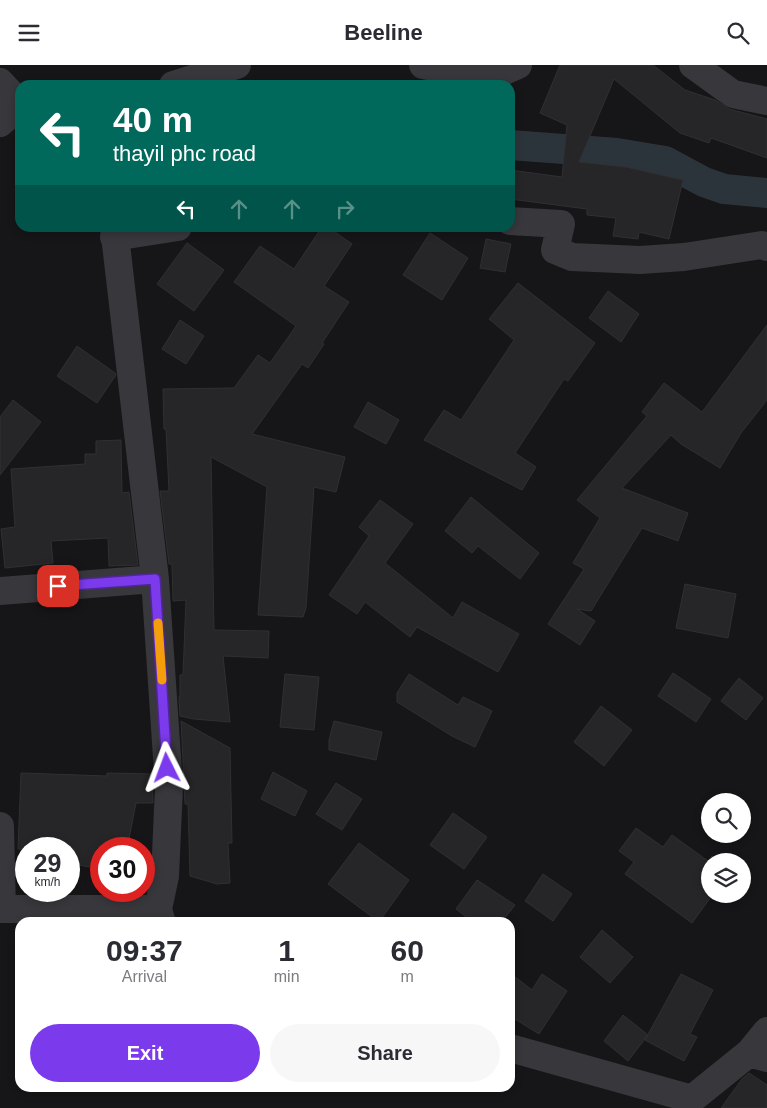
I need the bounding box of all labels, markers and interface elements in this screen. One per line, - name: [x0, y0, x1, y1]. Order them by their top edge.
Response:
- icon: menu: [15, 19, 43, 47]
- icon: search: [724, 19, 752, 47]
- text: Beeline: [344, 20, 423, 45]
- icon: left: [30, 100, 95, 165]
- text: 40 m: [113, 100, 193, 139]
- text: thayil phc road: [113, 141, 256, 166]
- icon: left: [172, 195, 200, 223]
- icon: ahead: [225, 195, 253, 223]
- icon: ahead: [278, 195, 306, 223]
- icon: right: [331, 195, 359, 223]
- pin: [37, 565, 79, 607]
- icon: arrive: [44, 572, 72, 600]
- position arrow: [140, 741, 192, 793]
- map controls: [701, 793, 751, 903]
- button: search: [701, 793, 751, 843]
- speed limit sign: 30: [90, 837, 155, 902]
- text: 29: [34, 849, 61, 877]
- button: layers: [701, 853, 751, 903]
- text: km/h: [34, 875, 61, 889]
- text: 09:37: [106, 934, 183, 967]
- text: 1: [278, 934, 295, 967]
- text: 60: [391, 934, 424, 967]
- text: Arrival: [122, 968, 167, 985]
- text: min: [274, 968, 300, 985]
- text: m: [401, 968, 414, 985]
- button: Exit: [30, 1024, 260, 1082]
- button: Share: [270, 1024, 500, 1082]

